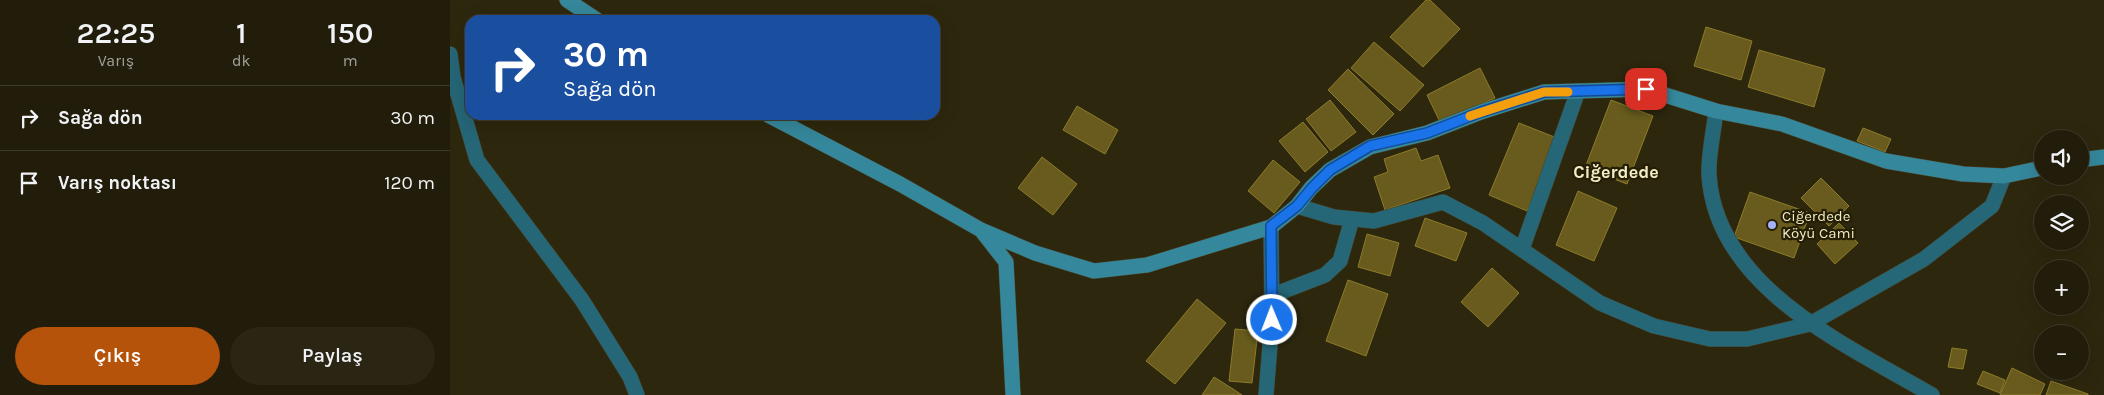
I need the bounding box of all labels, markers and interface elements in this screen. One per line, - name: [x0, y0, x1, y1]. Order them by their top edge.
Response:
- text: 22:25: [77, 15, 155, 51]
- text: 1: [236, 15, 246, 51]
- text: 150: [327, 15, 373, 51]
- text: 30 m: [563, 34, 649, 75]
- icon: right: [480, 35, 545, 100]
- text: Varış: [98, 51, 134, 70]
- text: dk: [232, 51, 250, 70]
- text: m: [343, 51, 358, 70]
- pin: [1625, 68, 1667, 110]
- icon: arrive: [1632, 75, 1660, 103]
- text: Sağa dön: [563, 76, 657, 102]
- icon: right: [15, 104, 43, 132]
- text: Sağa dön: [58, 107, 142, 129]
- text: 30 m: [390, 107, 435, 129]
- map controls: [2034, 130, 2089, 380]
- button: sound: [2034, 130, 2089, 185]
- district label: Ciğerdede: [1573, 161, 1659, 183]
- icon: arrive: [15, 169, 43, 197]
- text: Varış noktası: [58, 172, 177, 194]
- text: 120 m: [384, 172, 435, 194]
- button: layers: [2034, 195, 2089, 250]
- place label: Ciğerdede Köyü Cami: [1782, 207, 1855, 242]
- marker: Ciğerdede Köyü Cami: [1766, 219, 1778, 231]
- button: +: [2034, 260, 2089, 315]
- position arrow: [1245, 293, 1297, 345]
- button: −: [2034, 325, 2089, 380]
- button: Çıkış: [15, 327, 220, 385]
- button: Paylaş: [230, 327, 435, 385]

